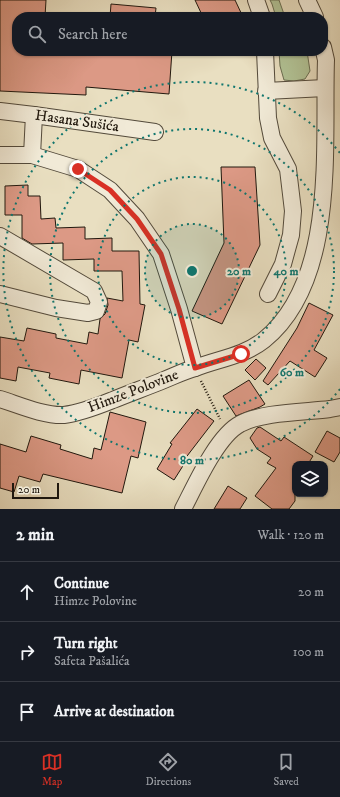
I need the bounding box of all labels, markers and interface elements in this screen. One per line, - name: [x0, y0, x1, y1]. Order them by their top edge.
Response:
- search box: [12, 12, 328, 56]
- icon: search: [26, 23, 48, 45]
- text: Search here: [58, 25, 127, 44]
- street label: Hasana Sušića: [34, 106, 121, 136]
- route end: [69, 160, 87, 178]
- centre of rings: [185, 264, 199, 278]
- text: 20 m: [227, 264, 251, 279]
- text: 40 m: [273, 264, 298, 279]
- route start: [232, 345, 250, 363]
- street label: Himze Polovine: [85, 365, 181, 417]
- text: 60 m: [280, 365, 304, 380]
- text: 80 m: [180, 453, 204, 468]
- map controls: [292, 461, 328, 497]
- button: layers: [292, 461, 328, 497]
- scale bar: [12, 481, 59, 500]
- text: 20 m: [18, 483, 40, 497]
- text: 2 min: [16, 524, 54, 546]
- text: Walk · 120 m: [258, 527, 324, 543]
- text: Continue: [54, 574, 109, 593]
- icon: ahead: [16, 581, 38, 603]
- text: 20 m: [298, 584, 324, 600]
- text: Himze Polovine: [54, 593, 137, 609]
- text: Turn right: [54, 634, 117, 653]
- icon: right: [16, 641, 38, 663]
- text: 100 m: [293, 644, 324, 660]
- text: Safeta Pašalića: [54, 653, 130, 669]
- icon: arrive: [16, 701, 38, 723]
- text: Arrive at destination: [54, 702, 174, 721]
- tab: Map: [41, 751, 63, 789]
- tab: Directions: [146, 751, 191, 789]
- tab: Saved: [274, 751, 299, 789]

